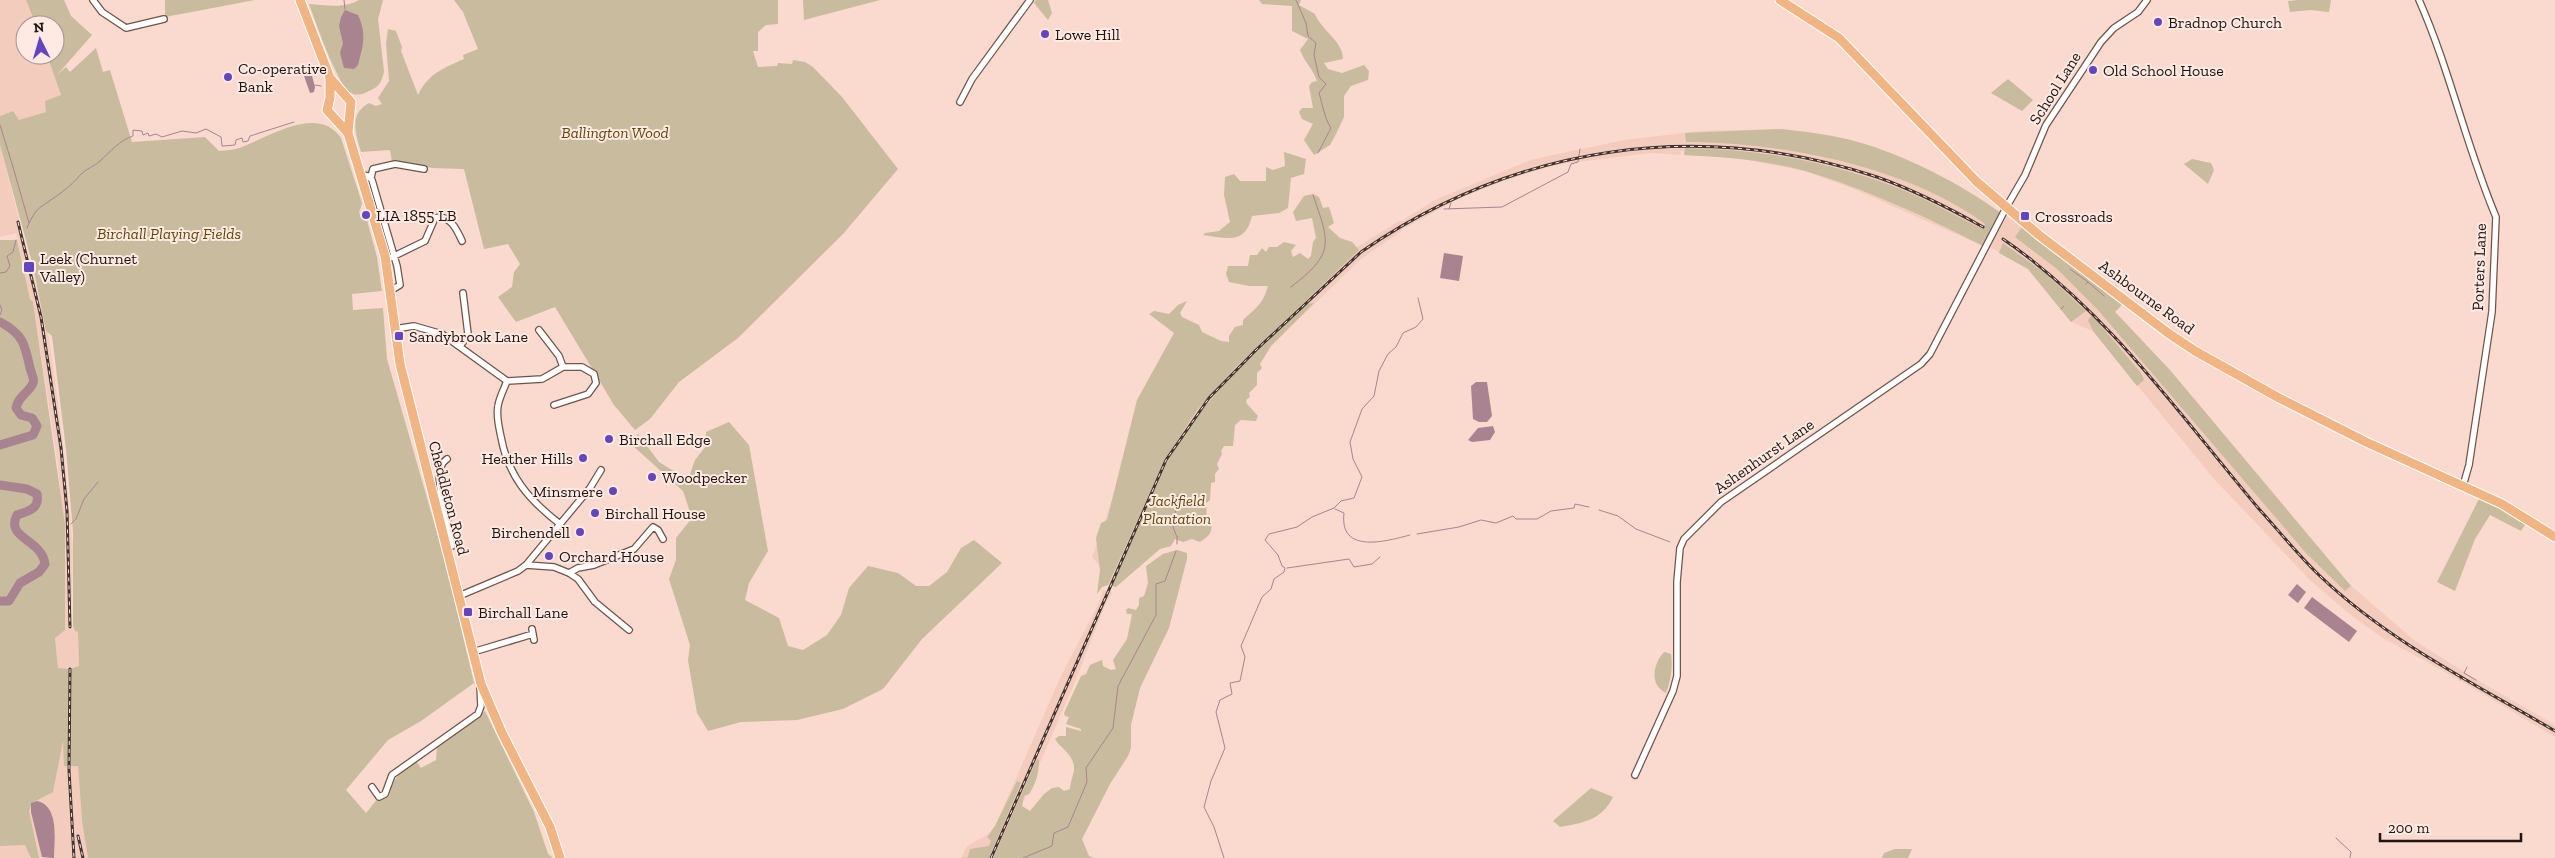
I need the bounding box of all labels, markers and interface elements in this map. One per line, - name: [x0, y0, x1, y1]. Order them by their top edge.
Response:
- place label: Bradnop Church: [2168, 13, 2282, 32]
- north arrow: [15, 15, 65, 65]
- marker: Bradnop Church: [2152, 16, 2164, 28]
- text: N: [33, 19, 45, 36]
- place label: Lowe Hill: [1055, 25, 1120, 44]
- marker: Lowe Hill: [1039, 28, 1051, 40]
- street label: School Lane: [2025, 48, 2085, 128]
- place label: Co-operative Bank: [238, 59, 327, 96]
- place label: Old School House: [2103, 61, 2224, 80]
- marker: Old School House: [2087, 64, 2099, 76]
- marker: Co-operative Bank: [222, 71, 234, 83]
- park label: Ballington Wood: [561, 123, 669, 142]
- place label: LIA 1855 LB: [376, 206, 457, 225]
- place label: Crossroads: [2035, 207, 2113, 226]
- marker: LIA 1855 LB: [360, 209, 372, 221]
- marker: Crossroads: [2019, 210, 2031, 222]
- street label: Porters Lane: [2468, 223, 2490, 311]
- park label: Birchall Playing Fields: [97, 224, 241, 243]
- place label: Leek (Churnet Valley): [39, 249, 137, 286]
- street label: Ashbourne Road: [2095, 256, 2199, 338]
- marker: Leek (Churnet Valley): [22, 260, 36, 274]
- place label: Sandybrook Lane: [409, 327, 528, 346]
- marker: Sandybrook Lane: [393, 330, 405, 342]
- street label: Ashenhurst Lane: [1710, 415, 1818, 497]
- place label: Birchall Edge: [619, 430, 711, 449]
- marker: Birchall Edge: [603, 433, 615, 445]
- street label: Cheddleton Road: [425, 439, 473, 557]
- place label: Heather Hills: [481, 449, 573, 468]
- marker: Heather Hills: [577, 452, 589, 464]
- place label: Woodpecker: [662, 468, 748, 487]
- marker: Woodpecker: [646, 471, 658, 483]
- place label: Minsmere: [533, 482, 603, 501]
- marker: Minsmere: [607, 485, 619, 497]
- park label: Jackfield Plantation: [1143, 491, 1211, 528]
- place label: Birchall House: [605, 504, 706, 523]
- marker: Birchall House: [589, 507, 601, 519]
- place label: Birchendell: [491, 523, 570, 542]
- marker: Birchendell: [574, 526, 586, 538]
- place label: Orchard House: [559, 547, 664, 566]
- marker: Orchard House: [543, 550, 555, 562]
- place label: Birchall Lane: [478, 603, 568, 622]
- marker: Birchall Lane: [462, 606, 474, 618]
- scale bar: [2380, 810, 2521, 842]
- text: 200 m: [2388, 819, 2429, 837]

